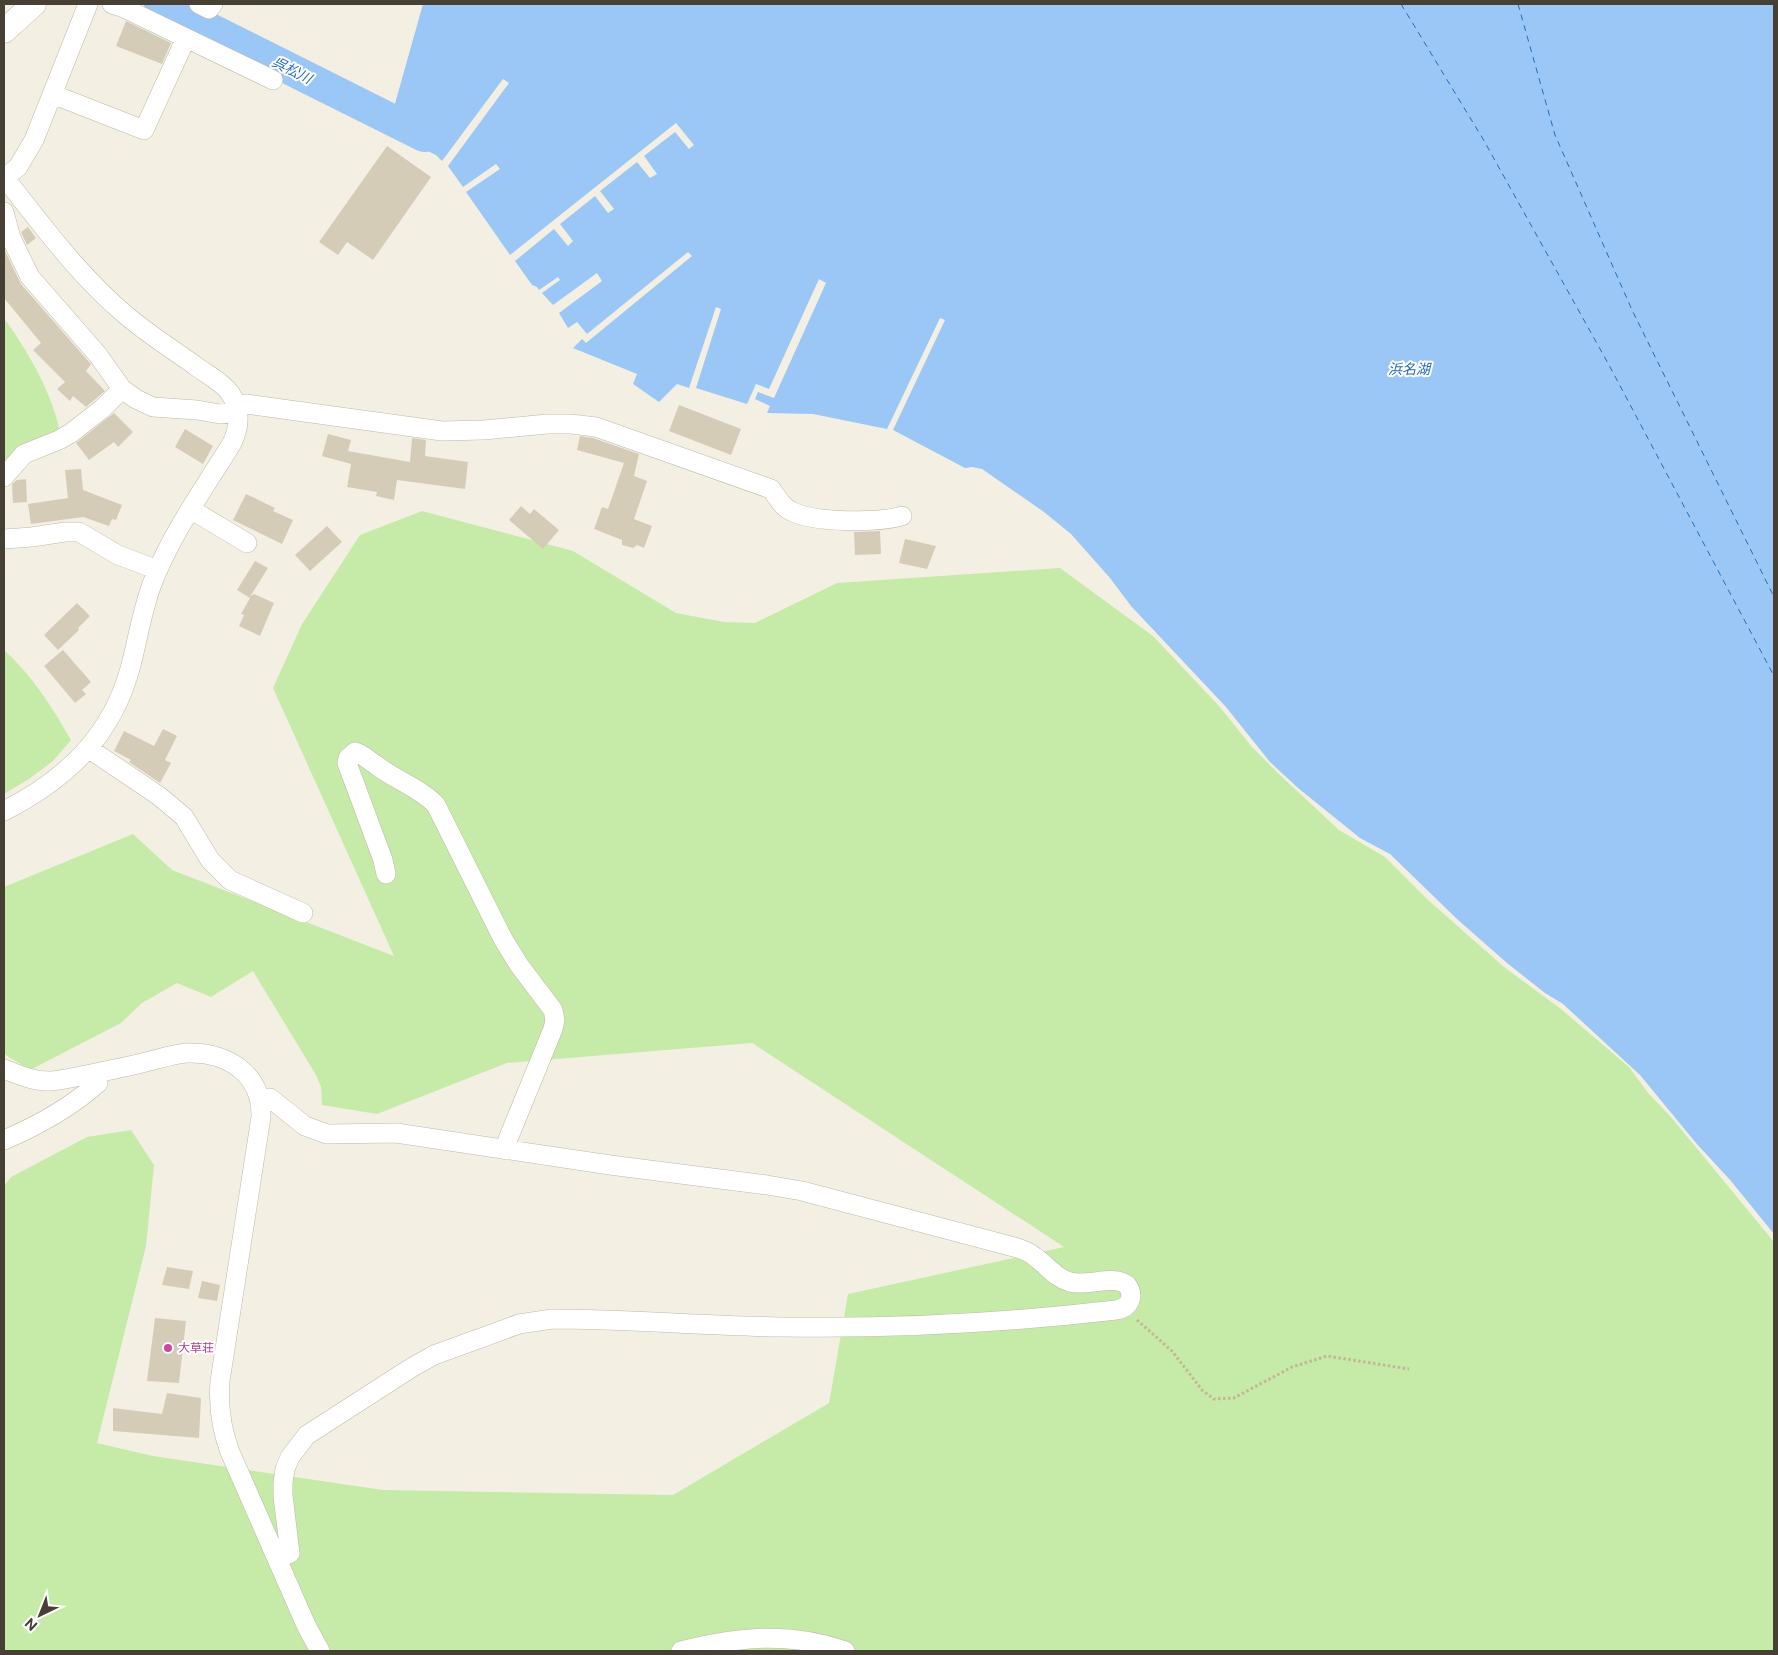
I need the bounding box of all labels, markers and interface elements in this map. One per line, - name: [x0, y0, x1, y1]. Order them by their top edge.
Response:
- water label: 呉松川: [270, 53, 316, 88]
- water label: 浜名湖: [1388, 361, 1432, 377]
- place label: 大草荘: [178, 1341, 214, 1355]
- marker: 大草荘: [162, 1342, 174, 1354]
- north arrow: [15, 1590, 65, 1640]
- text: N: [22, 1615, 41, 1634]

